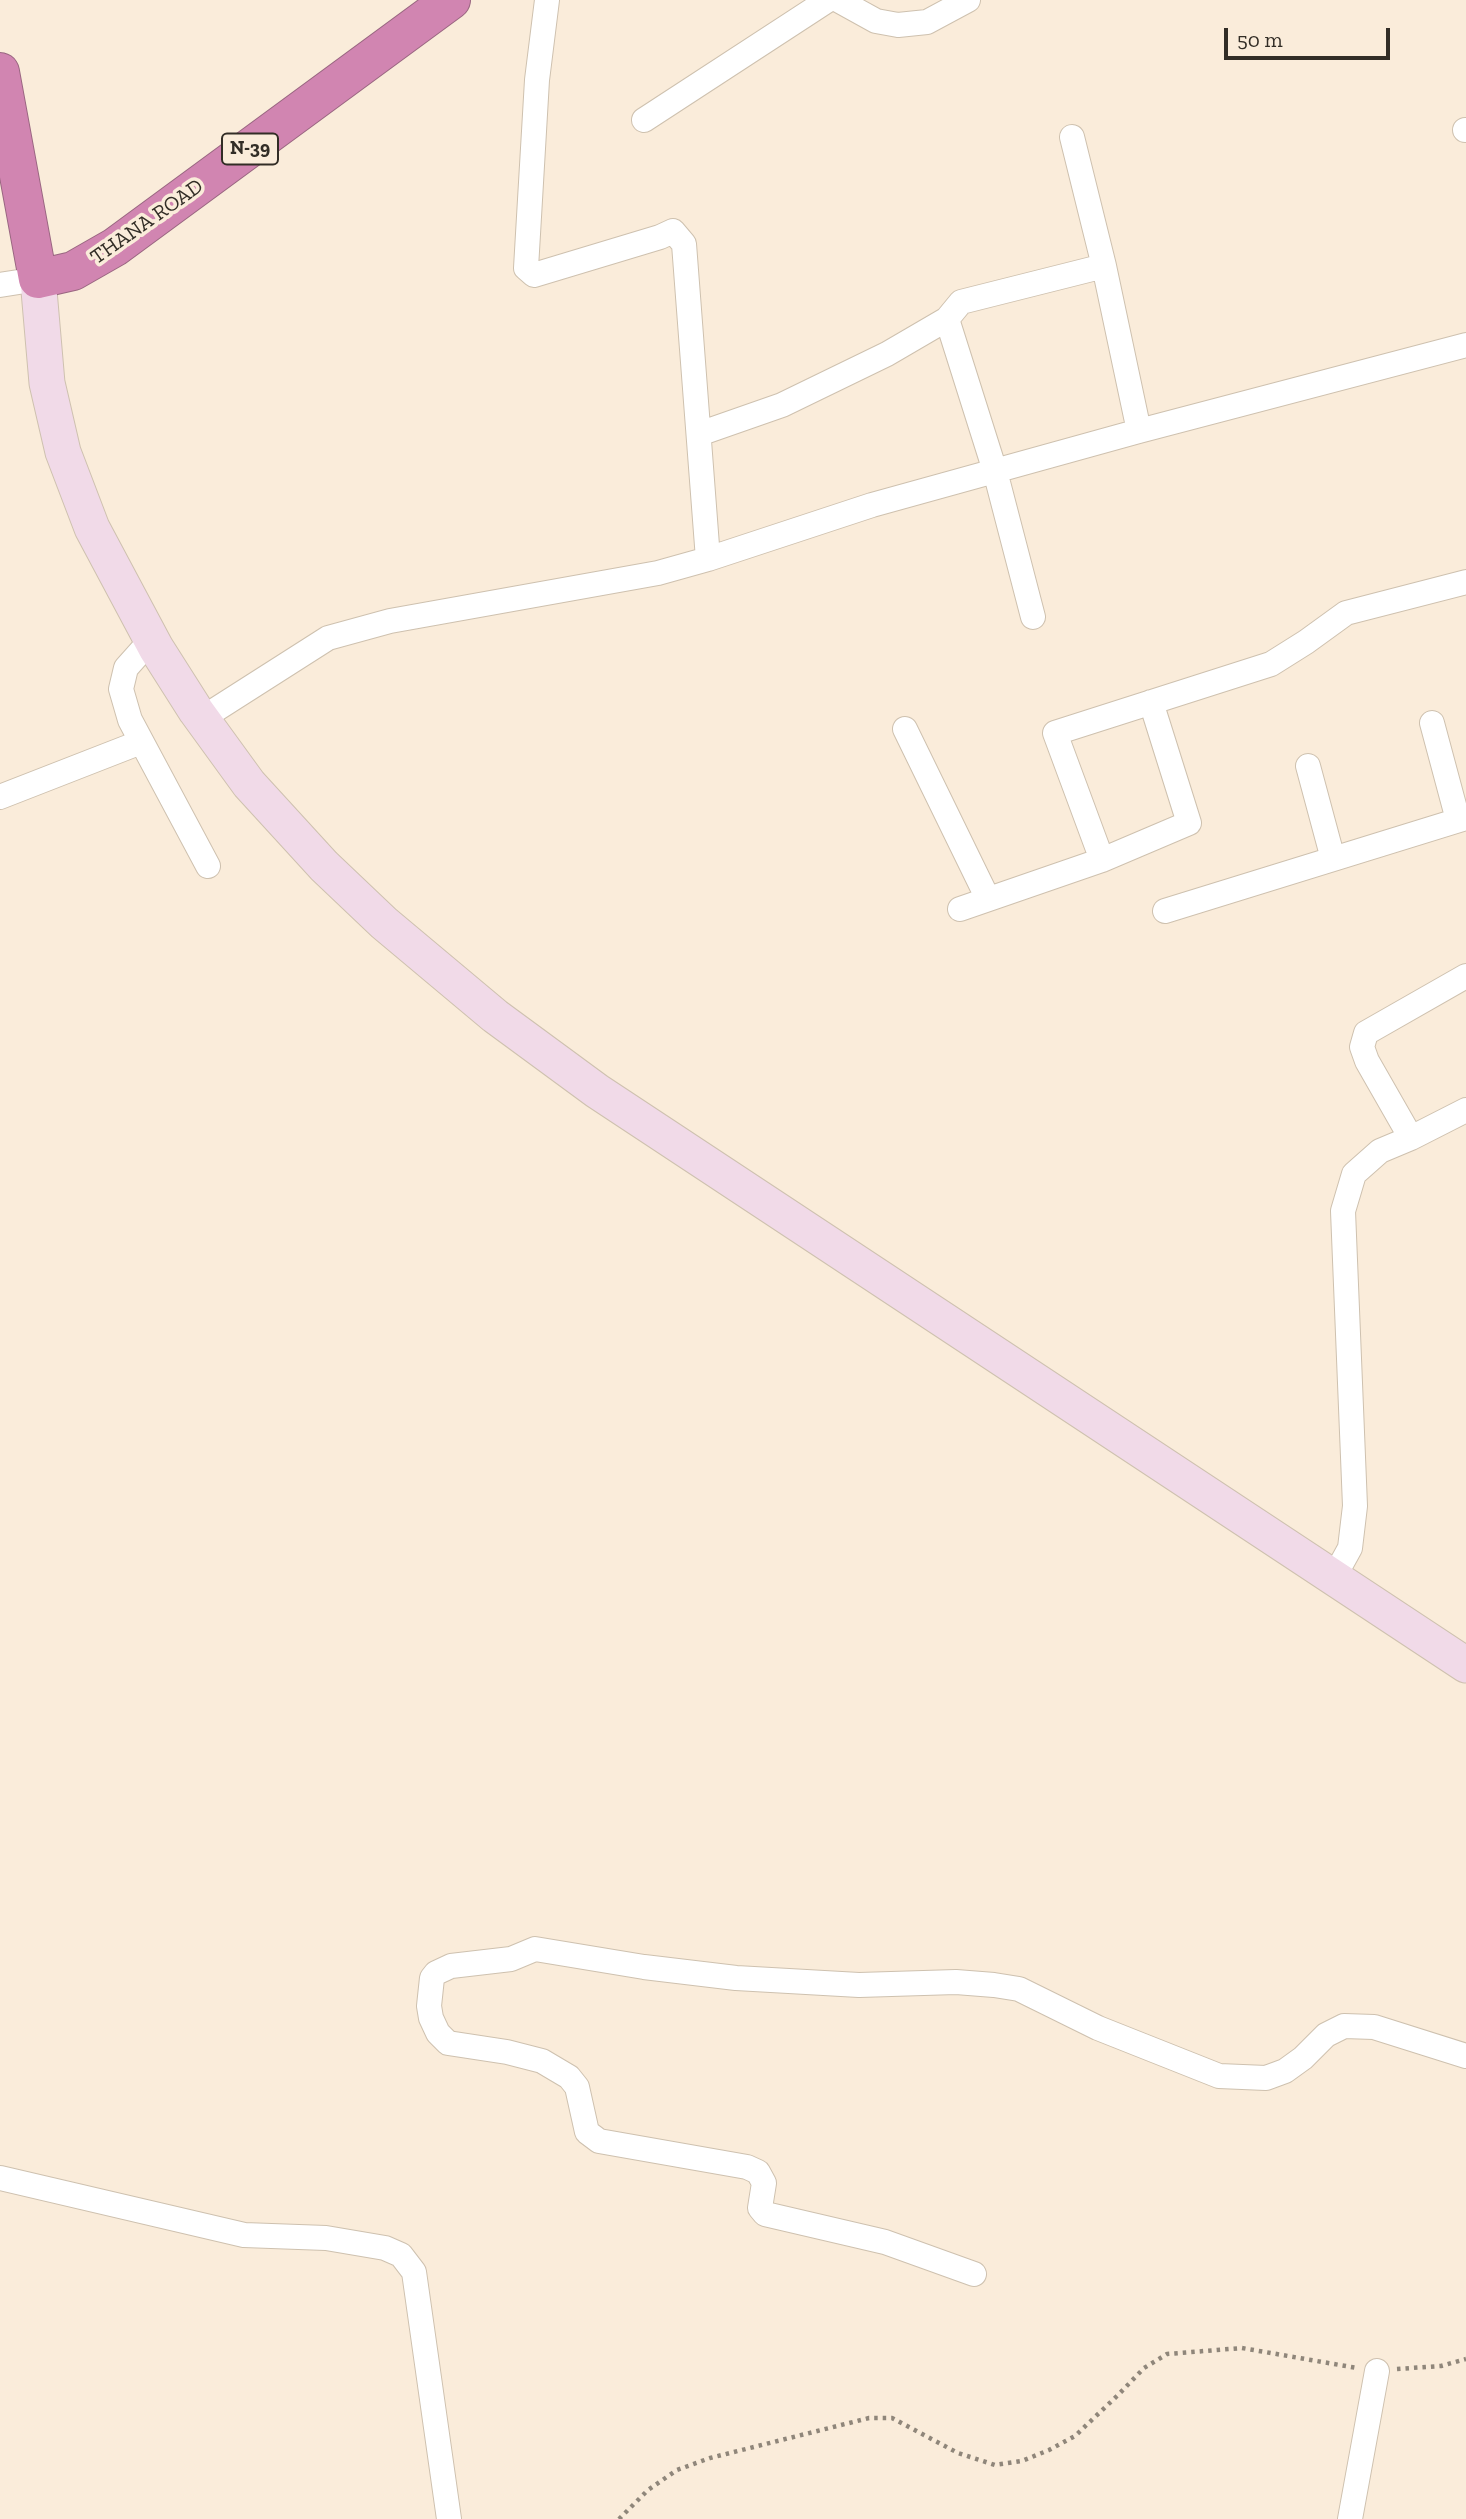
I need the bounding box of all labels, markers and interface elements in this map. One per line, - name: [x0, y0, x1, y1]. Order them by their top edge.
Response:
- scale bar: [1228, 14, 1394, 58]
- text: 50 m: [1237, 27, 1283, 52]
- road number: N-39: [222, 134, 278, 164]
- street label: THANA ROAD: [86, 174, 208, 270]

